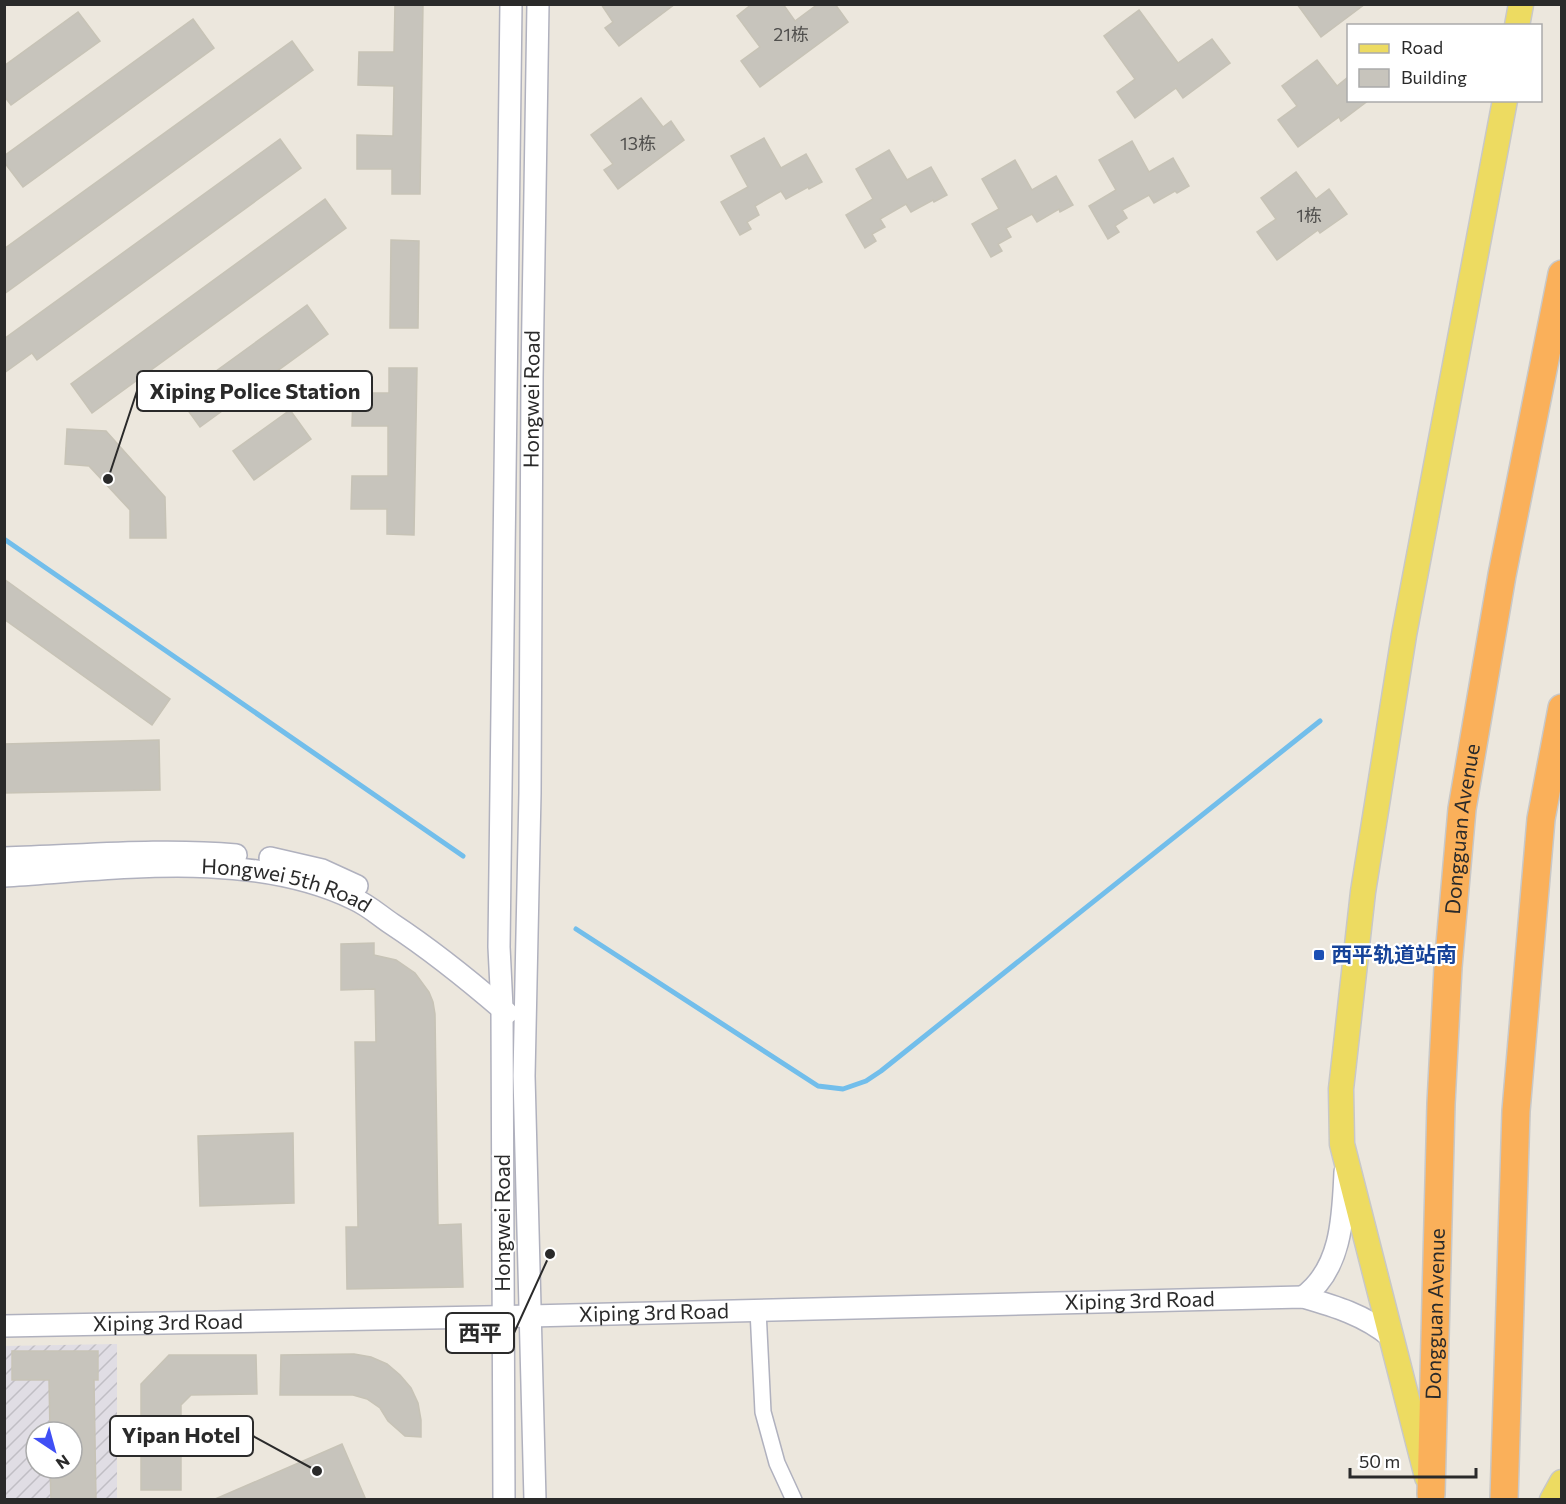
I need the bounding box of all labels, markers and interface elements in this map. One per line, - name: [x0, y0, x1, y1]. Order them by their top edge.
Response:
- house number: 21栋: [773, 23, 809, 45]
- legend: [1347, 24, 1542, 102]
- text: Road: [1401, 36, 1443, 58]
- text: Building: [1401, 66, 1467, 88]
- house number: 13栋: [620, 132, 656, 154]
- house number: 1栋: [1296, 204, 1322, 226]
- street label: Hongwei Road: [518, 330, 544, 468]
- callout: Xiping Police Station: [137, 371, 372, 411]
- text: Xiping Police Station: [150, 377, 360, 404]
- street label: Dongguan Avenue: [1439, 742, 1484, 915]
- street label: Hongwei 5th Road: [201, 852, 377, 917]
- place label: 西平轨道站南: [1331, 941, 1457, 966]
- marker: 西平轨道站南: [1312, 948, 1326, 962]
- street label: Hongwei Road: [489, 1154, 514, 1292]
- street label: Dongguan Avenue: [1419, 1228, 1449, 1400]
- street label: Xiping 3rd Road: [1064, 1285, 1215, 1314]
- street label: Xiping 3rd Road: [578, 1297, 729, 1326]
- street label: Xiping 3rd Road: [93, 1307, 243, 1335]
- callout: 西平: [446, 1313, 514, 1353]
- text: 西平: [458, 1319, 502, 1346]
- callout: Yipan Hotel: [110, 1416, 253, 1456]
- north arrow: [24, 1420, 84, 1480]
- text: Yipan Hotel: [121, 1421, 241, 1448]
- scale bar: [1350, 1441, 1476, 1479]
- text: 50 m: [1359, 1450, 1400, 1472]
- text: N: [53, 1451, 74, 1474]

